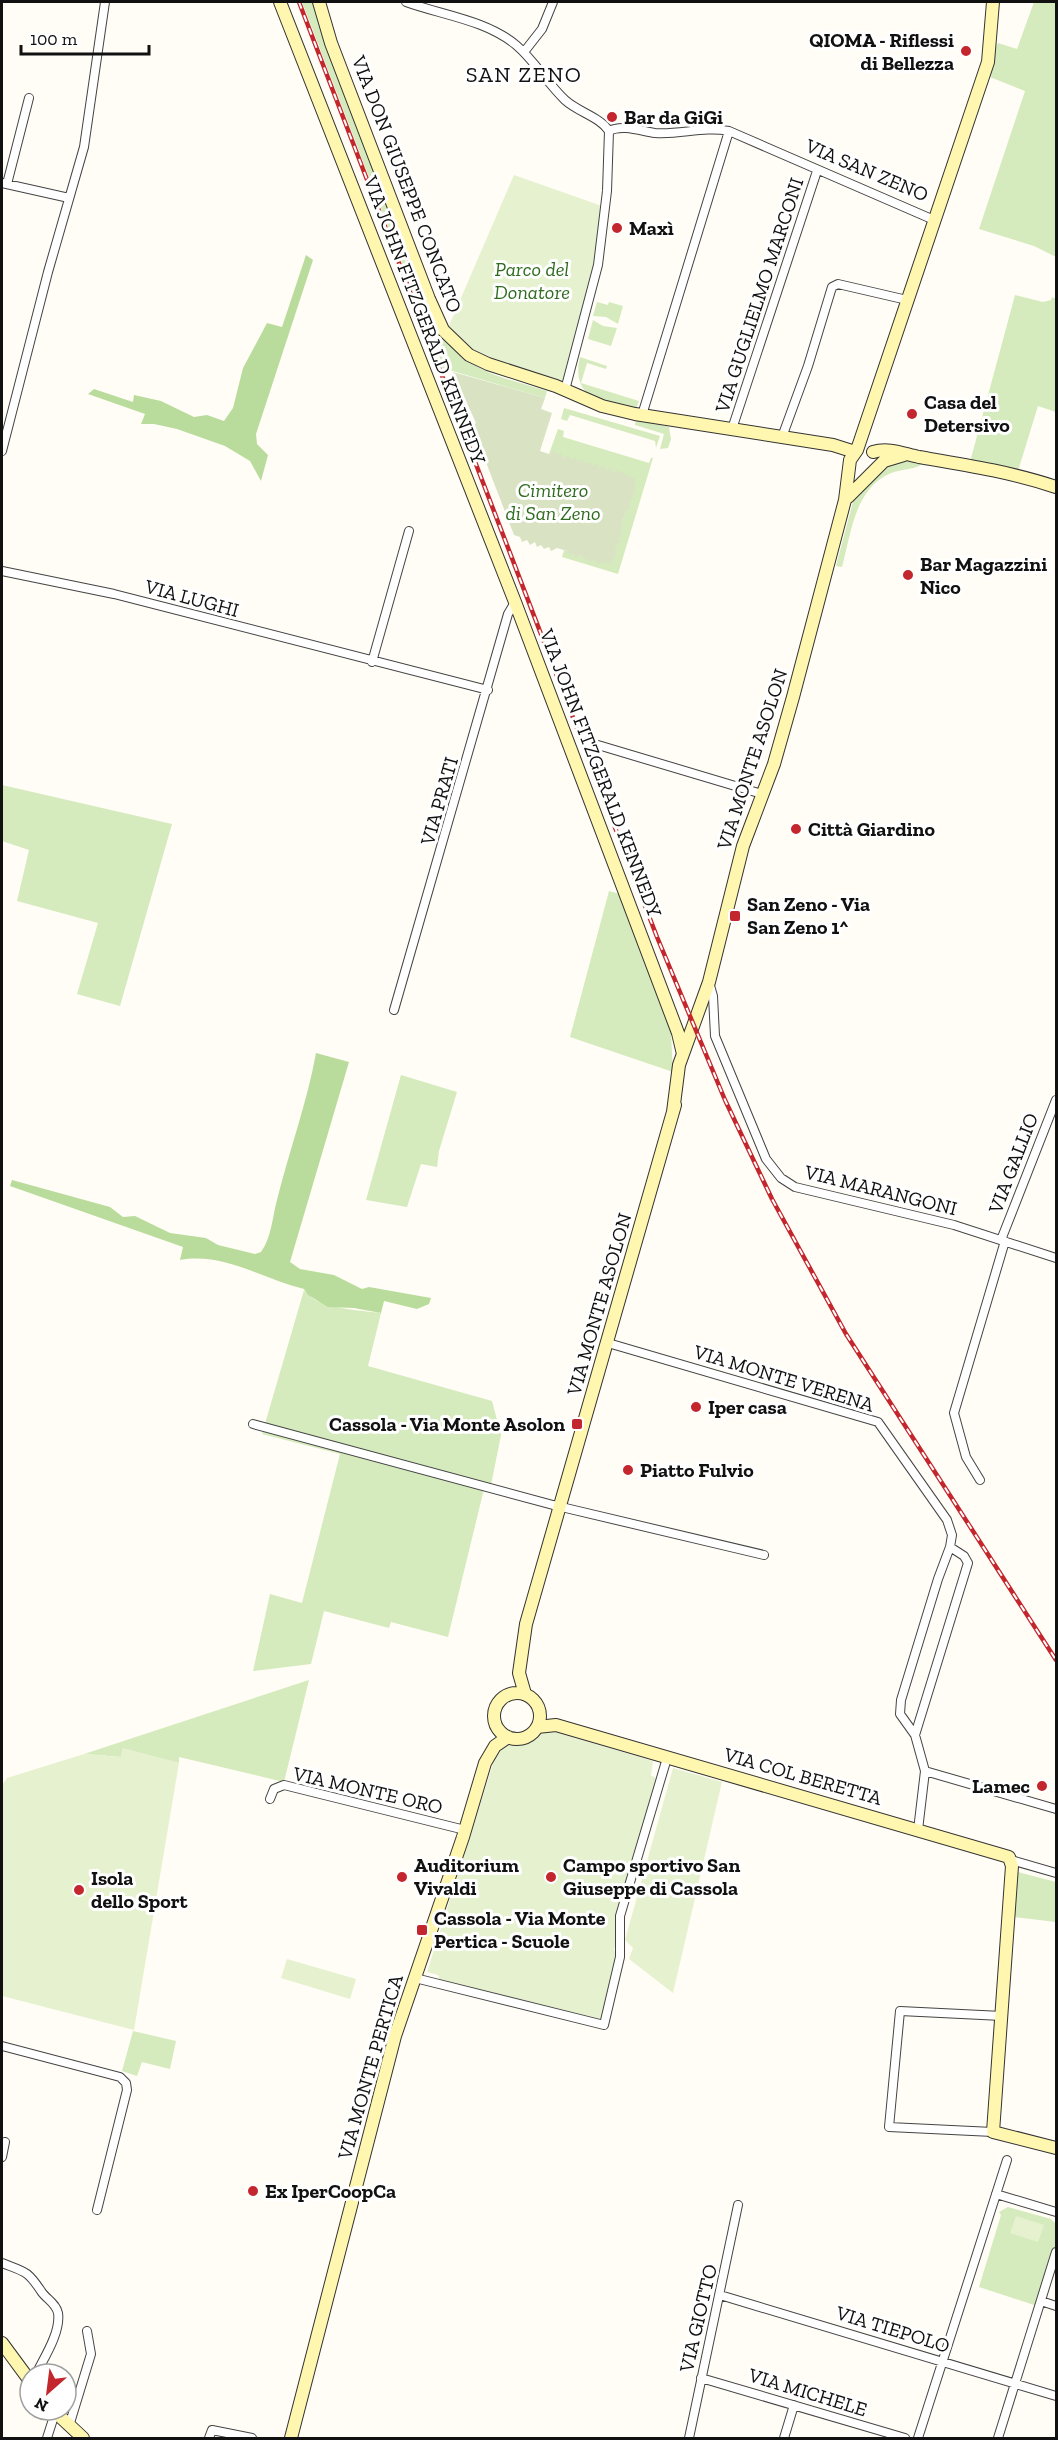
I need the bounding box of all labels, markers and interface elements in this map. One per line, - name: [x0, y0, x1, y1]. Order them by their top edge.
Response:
- scale bar: [21, 18, 148, 56]
- text: 100 m: [30, 28, 78, 50]
- place label: QIOMA - Riflessi di Bellezza: [809, 28, 954, 75]
- marker: QIOMA - Riflessi di Bellezza: [959, 44, 973, 58]
- street label: VIA DON GIUSEPPE CONCATO: [346, 51, 467, 316]
- district label: SAN ZENO: [466, 61, 582, 88]
- place label: Bar da GiGi: [624, 105, 723, 129]
- marker: Bar da GiGi: [605, 110, 619, 124]
- street label: VIA SAN ZENO: [801, 133, 932, 207]
- street label: VIA JOHN FITZGERALD KENNEDY: [358, 171, 491, 468]
- street label: VIA GUGLIELMO MARCONI: [709, 174, 808, 417]
- place label: Maxì: [629, 216, 674, 240]
- marker: Maxì: [610, 221, 624, 235]
- park label: Parco del Donatore: [494, 257, 570, 304]
- place label: Casa del Detersivo: [924, 390, 1010, 437]
- marker: Casa del Detersivo: [905, 407, 919, 421]
- park label: Cimitero di San Zeno: [506, 478, 600, 525]
- place label: Bar Magazzini Nico: [920, 552, 1047, 599]
- marker: Bar Magazzini Nico: [901, 568, 915, 582]
- street label: VIA LUGHI: [141, 574, 242, 622]
- street label: VIA JOHN FITZGERALD KENNEDY: [534, 624, 667, 921]
- street label: VIA MONTE ASOLON: [711, 665, 793, 853]
- street label: VIA PRATI: [415, 754, 463, 849]
- place label: Città Giardino: [808, 817, 935, 841]
- marker: Città Giardino: [789, 822, 803, 836]
- place label: San Zeno - Via San Zeno 1^: [747, 892, 870, 939]
- marker: San Zeno - Via San Zeno 1^: [728, 909, 742, 923]
- street label: VIA GALLIO: [983, 1109, 1043, 1217]
- street label: VIA MARANGONI: [801, 1159, 960, 1221]
- street label: VIA MONTE ASOLON: [561, 1210, 637, 1399]
- street label: VIA MONTE VERENA: [690, 1339, 878, 1417]
- place label: Iper casa: [708, 1395, 787, 1419]
- marker: Iper casa: [689, 1400, 703, 1414]
- place label: Cassola - Via Monte Asolon: [329, 1412, 565, 1436]
- marker: Cassola - Via Monte Asolon: [570, 1417, 584, 1431]
- place label: Piatto Fulvio: [640, 1458, 754, 1482]
- marker: Piatto Fulvio: [621, 1463, 635, 1477]
- street label: VIA COL BERETTA: [720, 1742, 886, 1810]
- street label: VIA MONTE ORO: [290, 1761, 445, 1819]
- place label: Lamec: [972, 1774, 1031, 1798]
- marker: Lamec: [1035, 1779, 1049, 1793]
- place label: Auditorium Vivaldi: [414, 1853, 519, 1900]
- place label: Campo sportivo San Giuseppe di Cassola: [563, 1853, 740, 1900]
- place label: Isola dello Sport: [91, 1866, 188, 1913]
- marker: Auditorium Vivaldi: [395, 1870, 409, 1884]
- marker: Campo sportivo San Giuseppe di Cassola: [544, 1870, 558, 1884]
- marker: Isola dello Sport: [72, 1883, 86, 1897]
- place label: Cassola - Via Monte Pertica - Scuole: [434, 1906, 606, 1953]
- marker: Cassola - Via Monte Pertica - Scuole: [415, 1923, 429, 1937]
- street label: VIA MONTE PERTICA: [332, 1971, 408, 2163]
- place label: Ex IperCoopCa: [265, 2179, 396, 2203]
- marker: Ex IperCoopCa: [246, 2184, 260, 2198]
- street label: VIA GIOTTO: [674, 2262, 722, 2375]
- street label: VIA TIEPOLO: [832, 2300, 953, 2358]
- north arrow: [18, 2362, 78, 2422]
- street label: VIA MICHELE: [745, 2362, 870, 2421]
- text: N: [31, 2394, 51, 2416]

